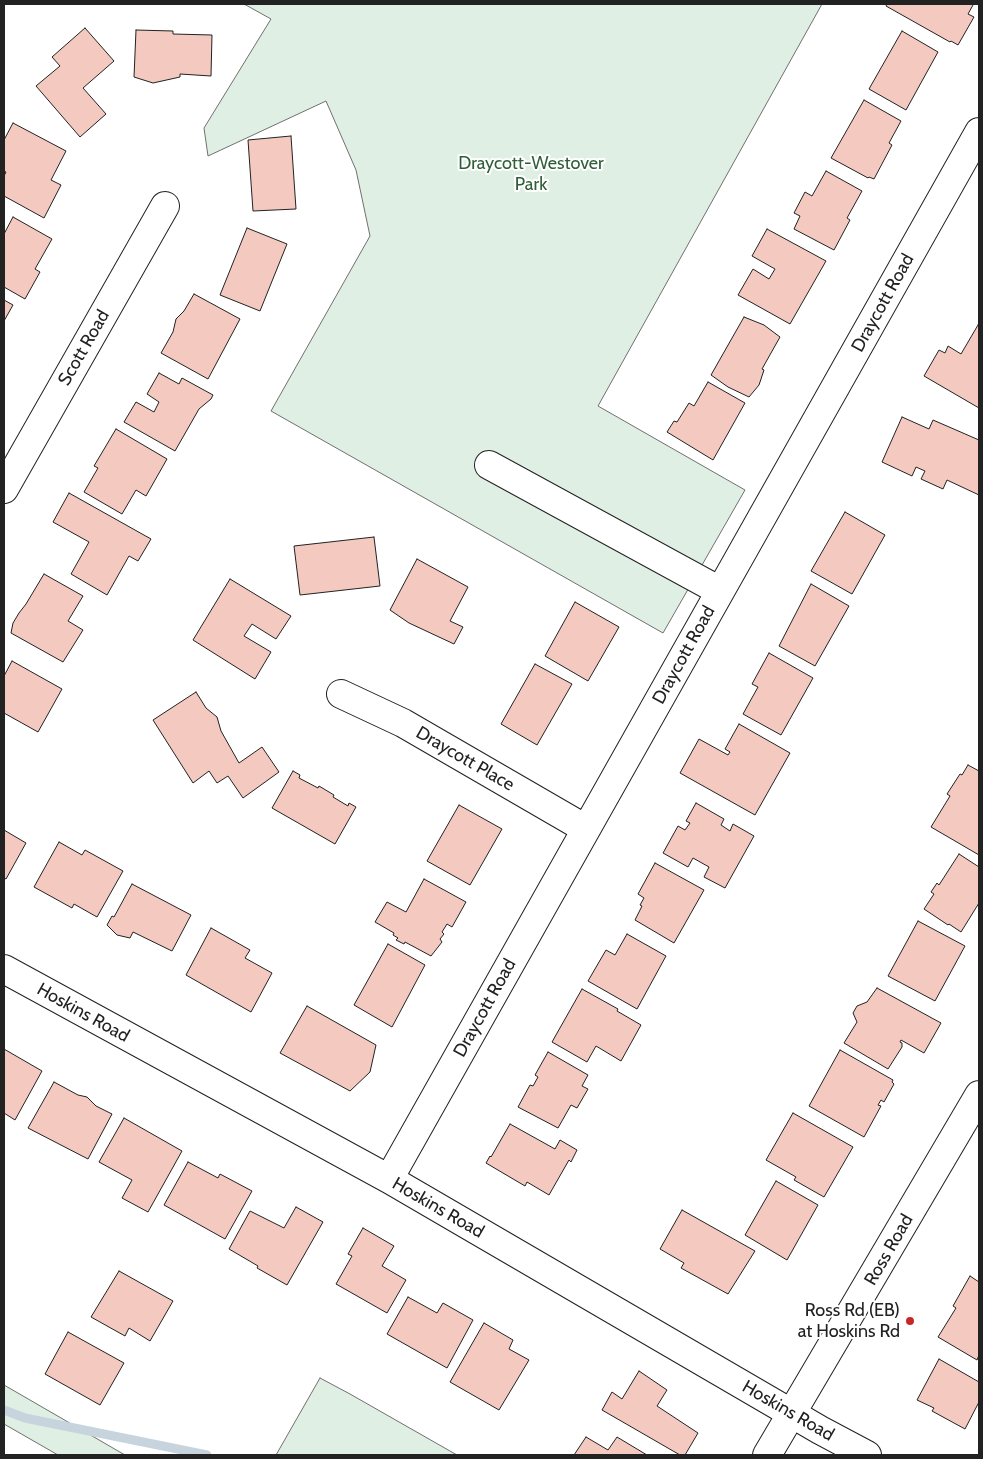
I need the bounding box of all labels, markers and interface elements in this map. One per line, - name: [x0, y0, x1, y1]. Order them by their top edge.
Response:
- park label: Draycott-Westover Park: [458, 153, 604, 195]
- street label: Draycott Road: [847, 250, 919, 356]
- street label: Scott Road: [54, 306, 114, 390]
- street label: Draycott Road: [648, 602, 720, 708]
- street label: Draycott Place: [412, 722, 518, 796]
- street label: Draycott Road: [449, 955, 521, 1061]
- street label: Hoskins Road: [33, 979, 133, 1047]
- street label: Hoskins Road: [388, 1173, 488, 1243]
- street label: Ross Road: [860, 1211, 918, 1289]
- place label: Ross Rd (EB) at Hoskins Rd: [798, 1300, 900, 1342]
- marker: Ross Rd (EB) at Hoskins Rd: [904, 1315, 916, 1327]
- street label: Hoskins Road: [738, 1376, 838, 1446]

